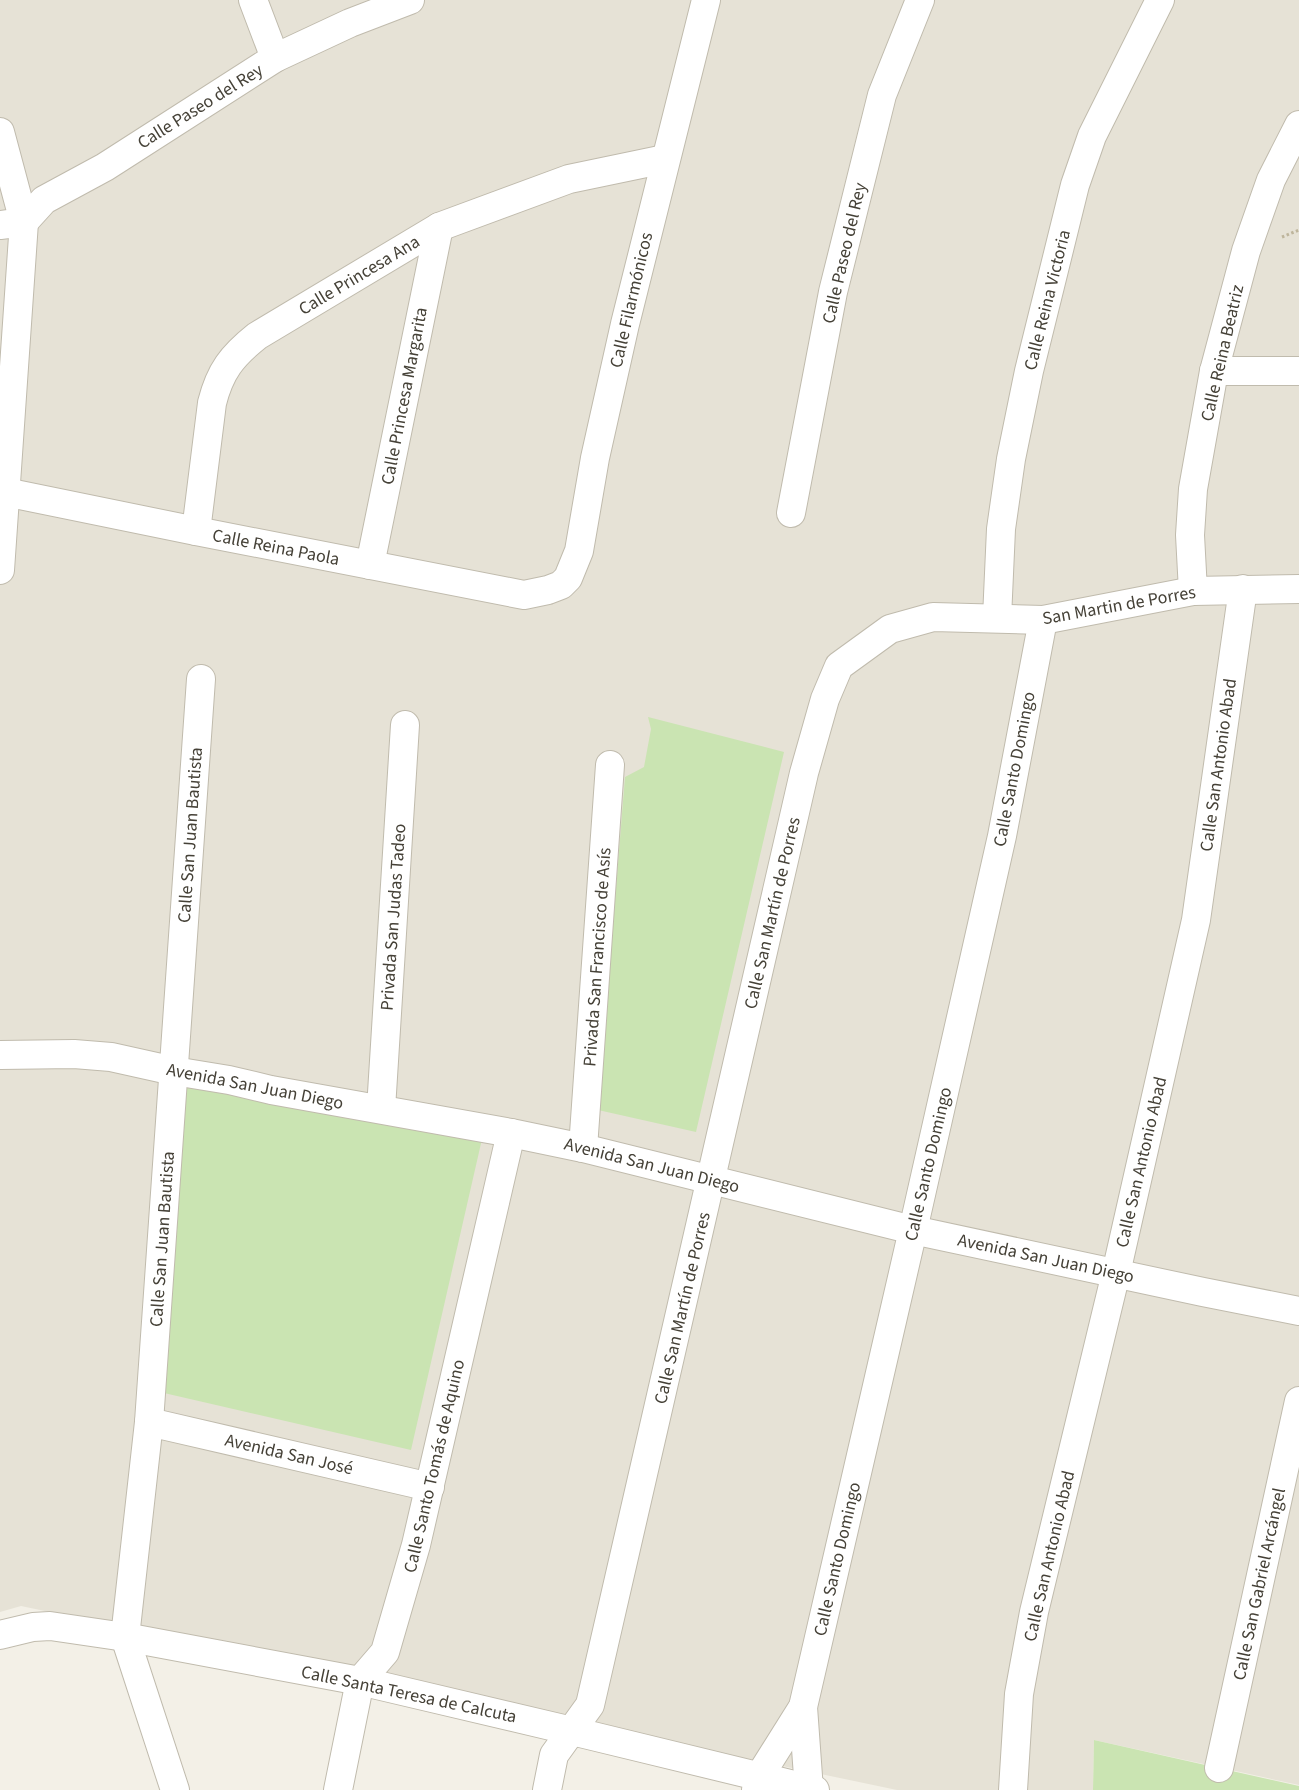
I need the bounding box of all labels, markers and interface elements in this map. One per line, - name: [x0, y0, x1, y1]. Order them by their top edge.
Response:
- street label: Calle Paseo del Rey: [133, 57, 268, 155]
- street label: Calle Paseo del Rey: [816, 180, 873, 326]
- street label: Calle Reina Victoria: [1018, 227, 1077, 373]
- street label: Calle Princesa Ana: [294, 229, 425, 322]
- street label: Calle Filarmónicos: [604, 230, 659, 370]
- street label: Calle Reina Beatriz: [1195, 282, 1250, 424]
- street label: Calle Princesa Margarita: [375, 305, 434, 487]
- street label: Calle Reina Paola: [210, 523, 342, 572]
- street label: San Martin de Porres: [1040, 580, 1198, 631]
- street label: Calle San Antonio Abad: [1194, 677, 1243, 853]
- street label: Calle Santo Domingo: [987, 689, 1042, 849]
- street label: Calle San Juan Bautista: [172, 746, 209, 924]
- street label: Calle San Martín de Porres: [738, 815, 807, 1012]
- street label: Privada San Judas Tadeo: [374, 823, 413, 1011]
- street label: Privada San Francisco de Asís: [577, 847, 618, 1067]
- street label: Avenida San Juan Diego: [164, 1057, 346, 1116]
- street label: Calle San Antonio Abad: [1110, 1074, 1173, 1250]
- street label: Calle Santo Domingo: [899, 1085, 958, 1244]
- street label: Avenida San Juan Diego: [562, 1132, 742, 1199]
- street label: Calle San Juan Bautista: [144, 1150, 181, 1328]
- street label: Calle San Martín de Porres: [648, 1210, 717, 1407]
- street label: Avenida San Juan Diego: [955, 1228, 1136, 1289]
- street label: Calle Santo Tomás de Aquino: [398, 1357, 471, 1575]
- street label: Avenida San José: [222, 1428, 355, 1481]
- street label: Calle San Antonio Abad: [1018, 1468, 1081, 1644]
- street label: Calle Santo Domingo: [808, 1480, 867, 1639]
- street label: Calle San Gabriel Arcángel: [1227, 1486, 1292, 1683]
- street label: Calle Santa Teresa de Calcuta: [299, 1659, 519, 1730]

